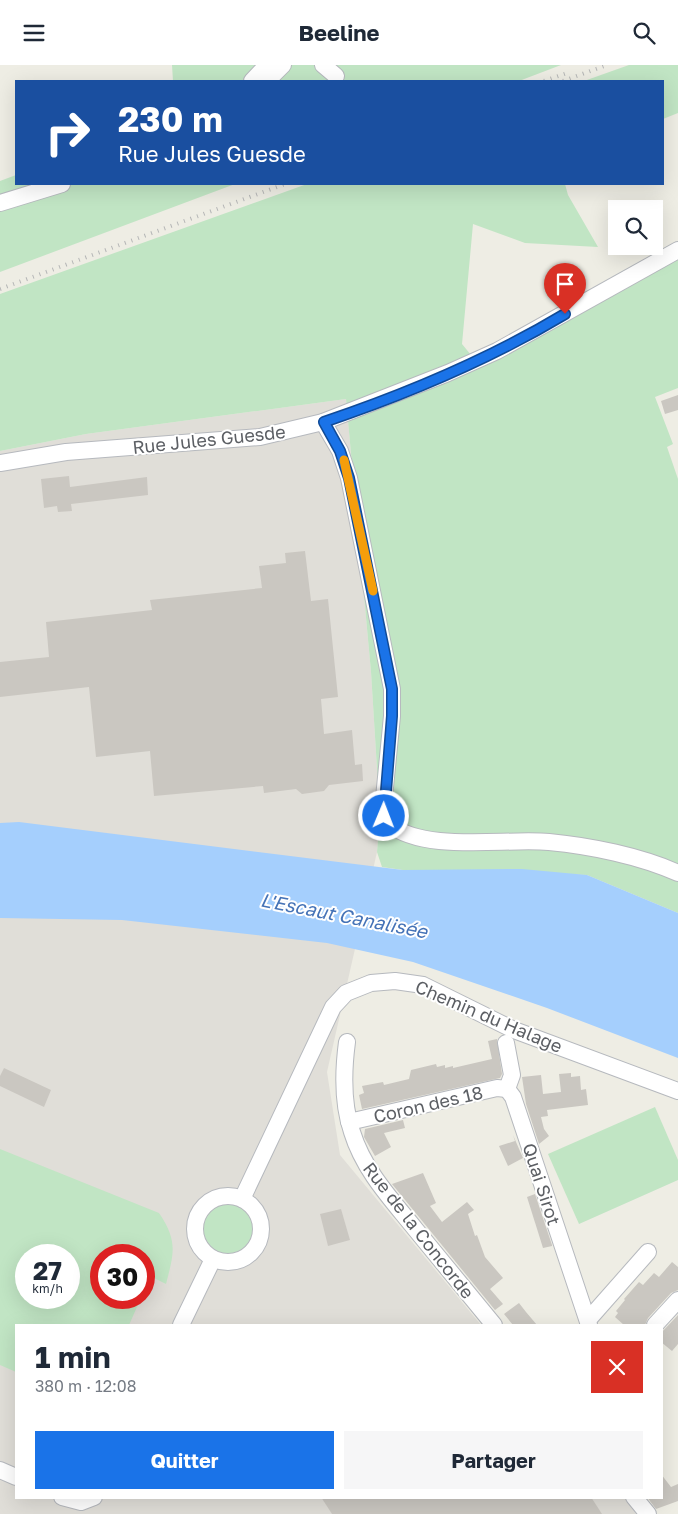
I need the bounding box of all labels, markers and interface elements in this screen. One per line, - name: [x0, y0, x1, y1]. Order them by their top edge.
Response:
- icon: menu: [20, 19, 48, 47]
- text: Beeline: [298, 19, 380, 46]
- icon: search: [630, 19, 658, 47]
- text: 230 m: [118, 98, 223, 140]
- icon: right: [35, 100, 100, 165]
- text: Rue Jules Guesde: [118, 140, 306, 167]
- map controls: [608, 200, 663, 255]
- button: search: [608, 200, 663, 255]
- pin: [544, 263, 586, 314]
- icon: arrive: [551, 270, 579, 298]
- street label: Rue Jules Guesde: [131, 420, 287, 458]
- position arrow: [357, 789, 409, 841]
- water label: L'Escaut Canalisée: [259, 888, 431, 943]
- street label: Chemin du Halage: [412, 975, 566, 1057]
- street label: Coron des 18: [371, 1081, 485, 1127]
- street label: Quai Sirot: [518, 1140, 566, 1228]
- street label: Rue de la Concorde: [359, 1157, 479, 1303]
- speed limit sign: 30: [90, 1244, 155, 1309]
- text: 27: [33, 1255, 62, 1286]
- text: km/h: [32, 1281, 63, 1296]
- text: 1 min: [35, 1339, 111, 1375]
- button: close: [591, 1341, 643, 1393]
- text: 380 m · 12:08: [35, 1376, 137, 1396]
- button: Quitter: [35, 1431, 334, 1489]
- button: Partager: [344, 1431, 643, 1489]

